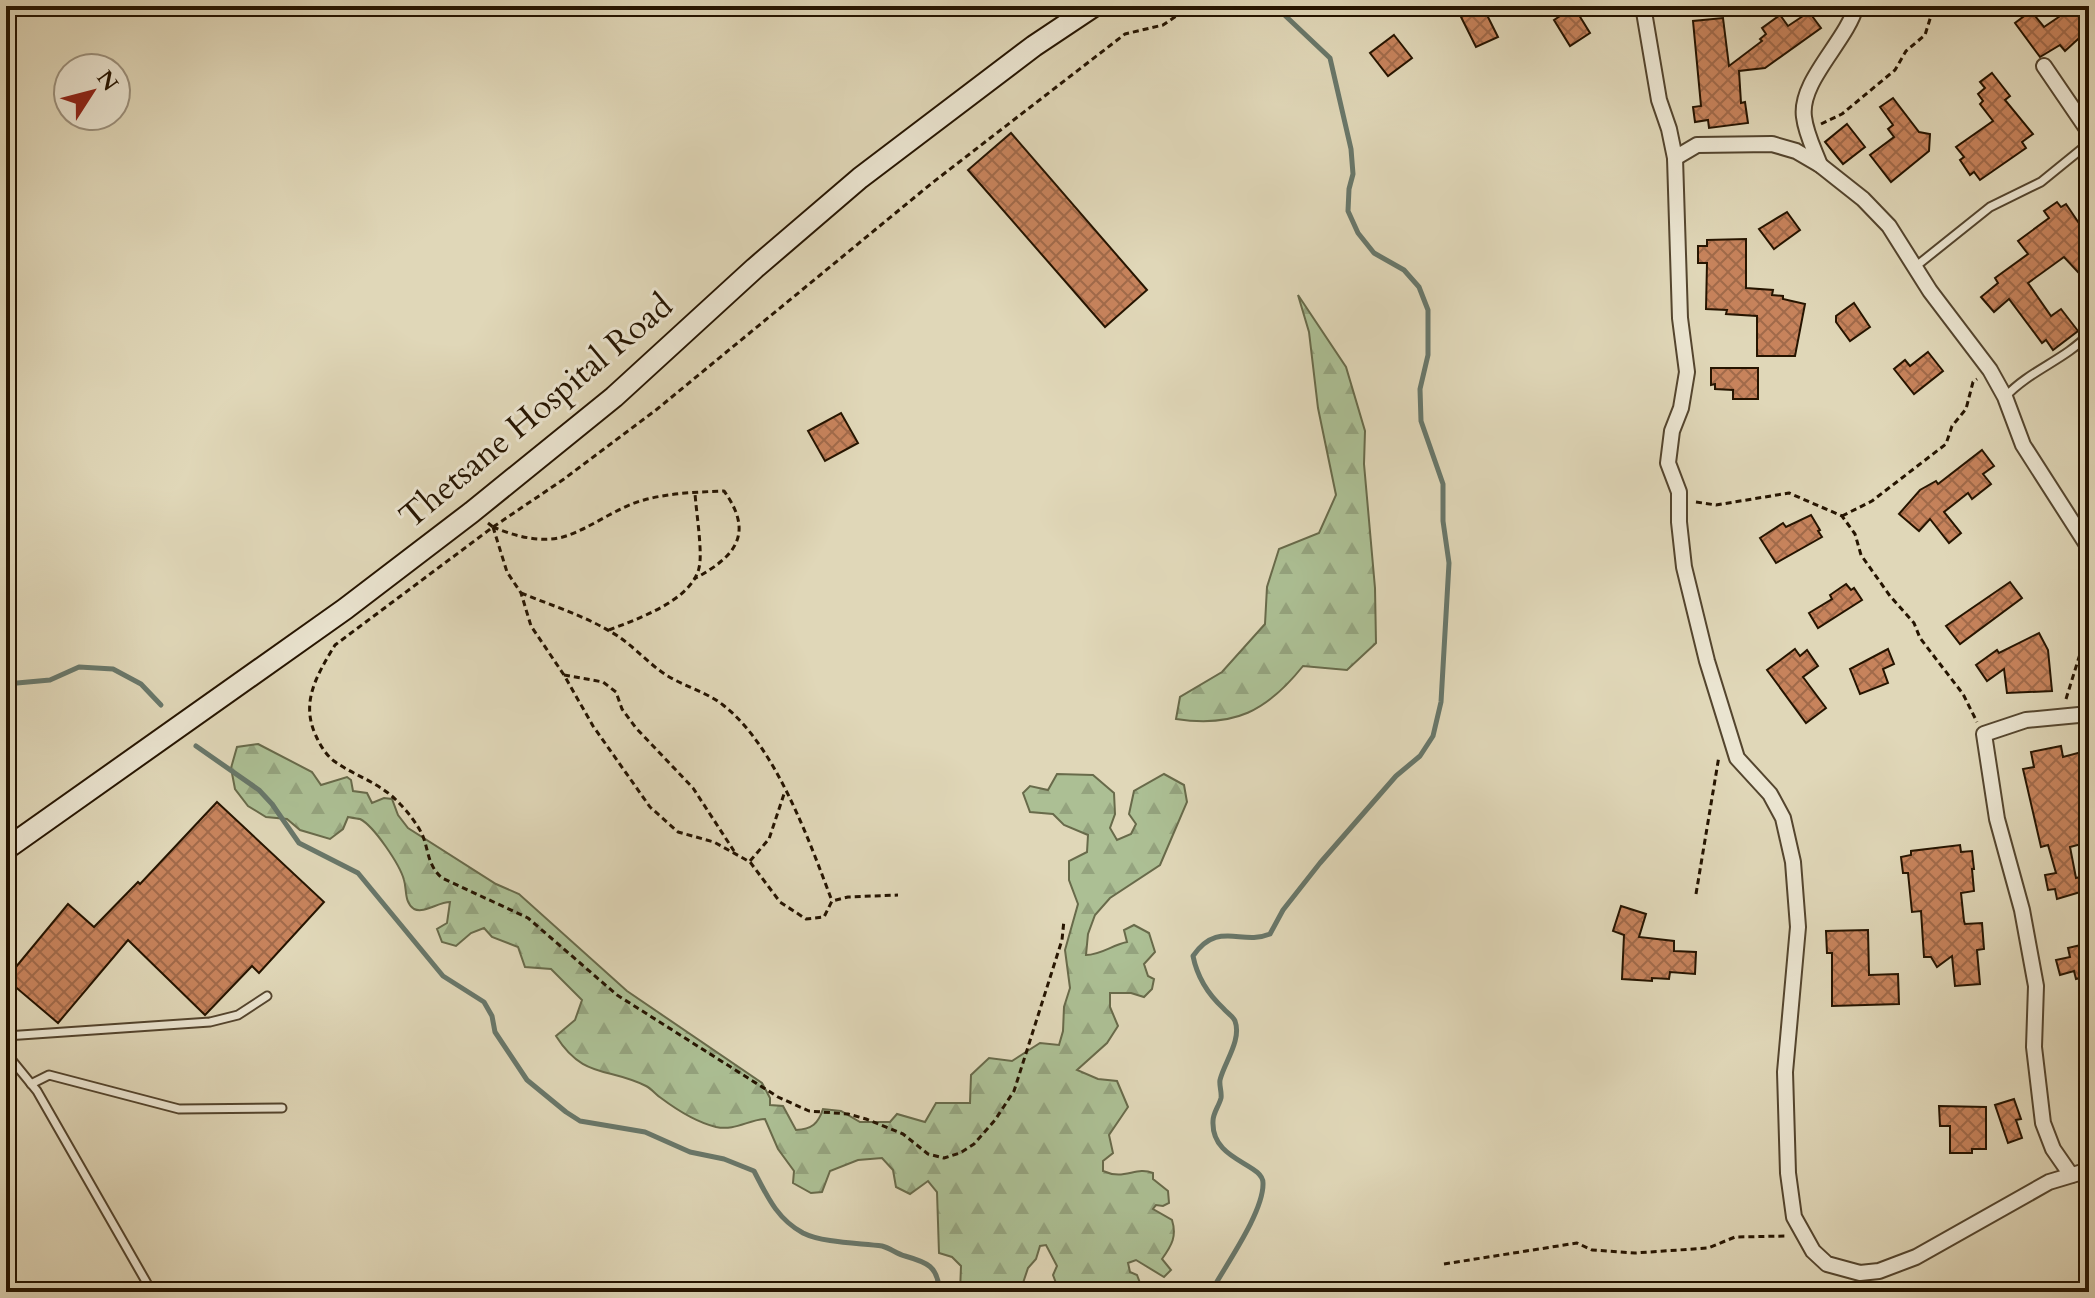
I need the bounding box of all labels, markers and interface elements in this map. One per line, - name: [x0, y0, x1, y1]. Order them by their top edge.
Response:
- north arrow: [52, 52, 132, 132]
- text: N: [90, 64, 125, 97]
- street label: Thetsane Hospital Road: [390, 283, 682, 539]

